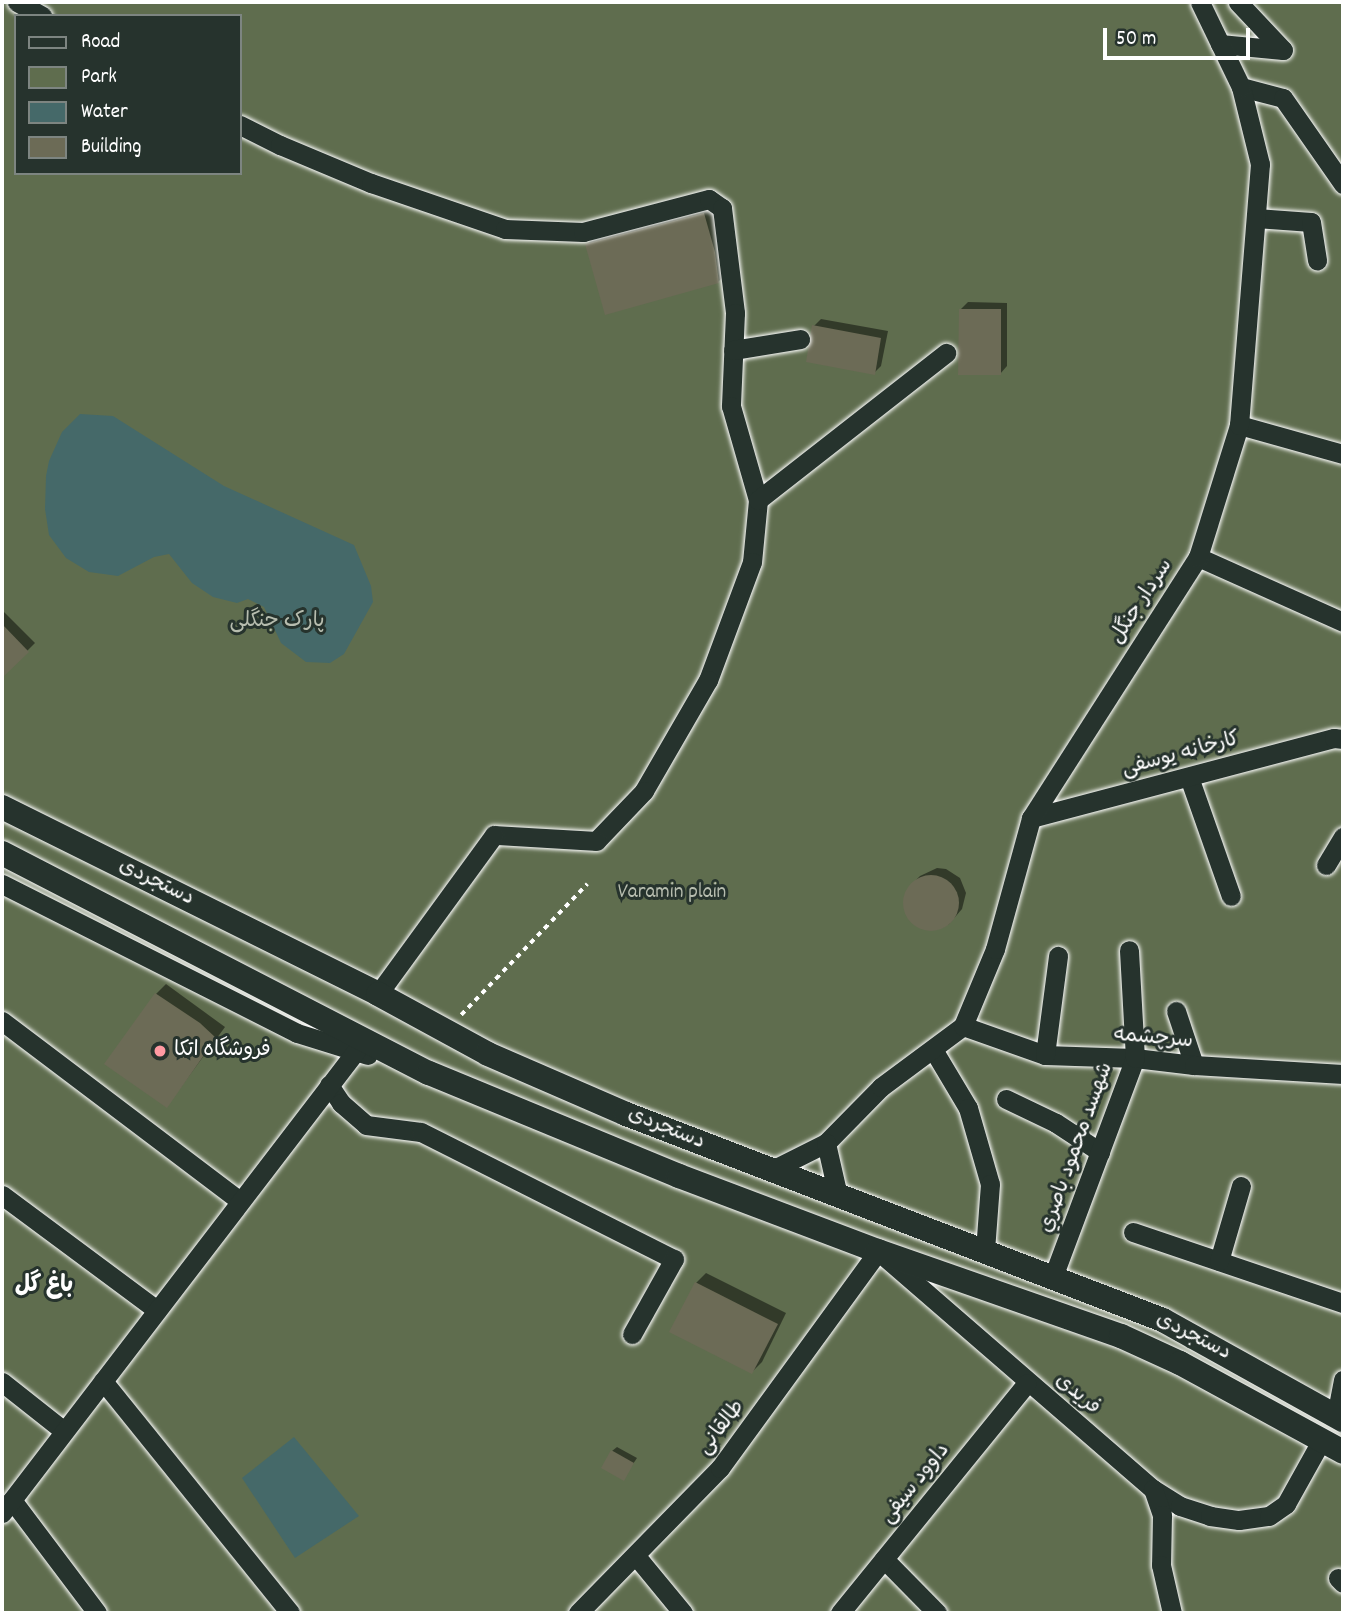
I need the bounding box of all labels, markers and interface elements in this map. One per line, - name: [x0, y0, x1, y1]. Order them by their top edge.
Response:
- legend: [14, 14, 242, 175]
- scale bar: [1107, 14, 1254, 58]
- text: 50 m: [1116, 25, 1156, 55]
- text: Road: [81, 28, 120, 58]
- text: Park: [81, 63, 117, 93]
- text: Water: [81, 98, 128, 128]
- text: Building: [81, 133, 141, 163]
- street label: سردار جنگل: [1105, 555, 1179, 649]
- park label: پارک جنگلی: [229, 609, 325, 635]
- street label: کارخانه یوسفی: [1119, 727, 1243, 783]
- street label: دستجردی: [114, 854, 198, 912]
- park label: Varamin plain: [618, 880, 726, 906]
- street label: سرچشمه: [1112, 1023, 1194, 1055]
- place label: فروشگاه اتکا: [174, 1038, 271, 1064]
- marker: فروشگاه اتکا: [152, 1043, 168, 1059]
- street label: شهسد محمود باصري: [1035, 1060, 1119, 1236]
- street label: دستجردی: [624, 1102, 708, 1156]
- district label: باغ گل: [15, 1273, 73, 1301]
- street label: دستجردی: [1151, 1307, 1235, 1367]
- street label: فریدی: [1049, 1369, 1105, 1421]
- street label: طالقانی: [693, 1396, 751, 1460]
- street label: داوود سیفی: [876, 1439, 956, 1529]

